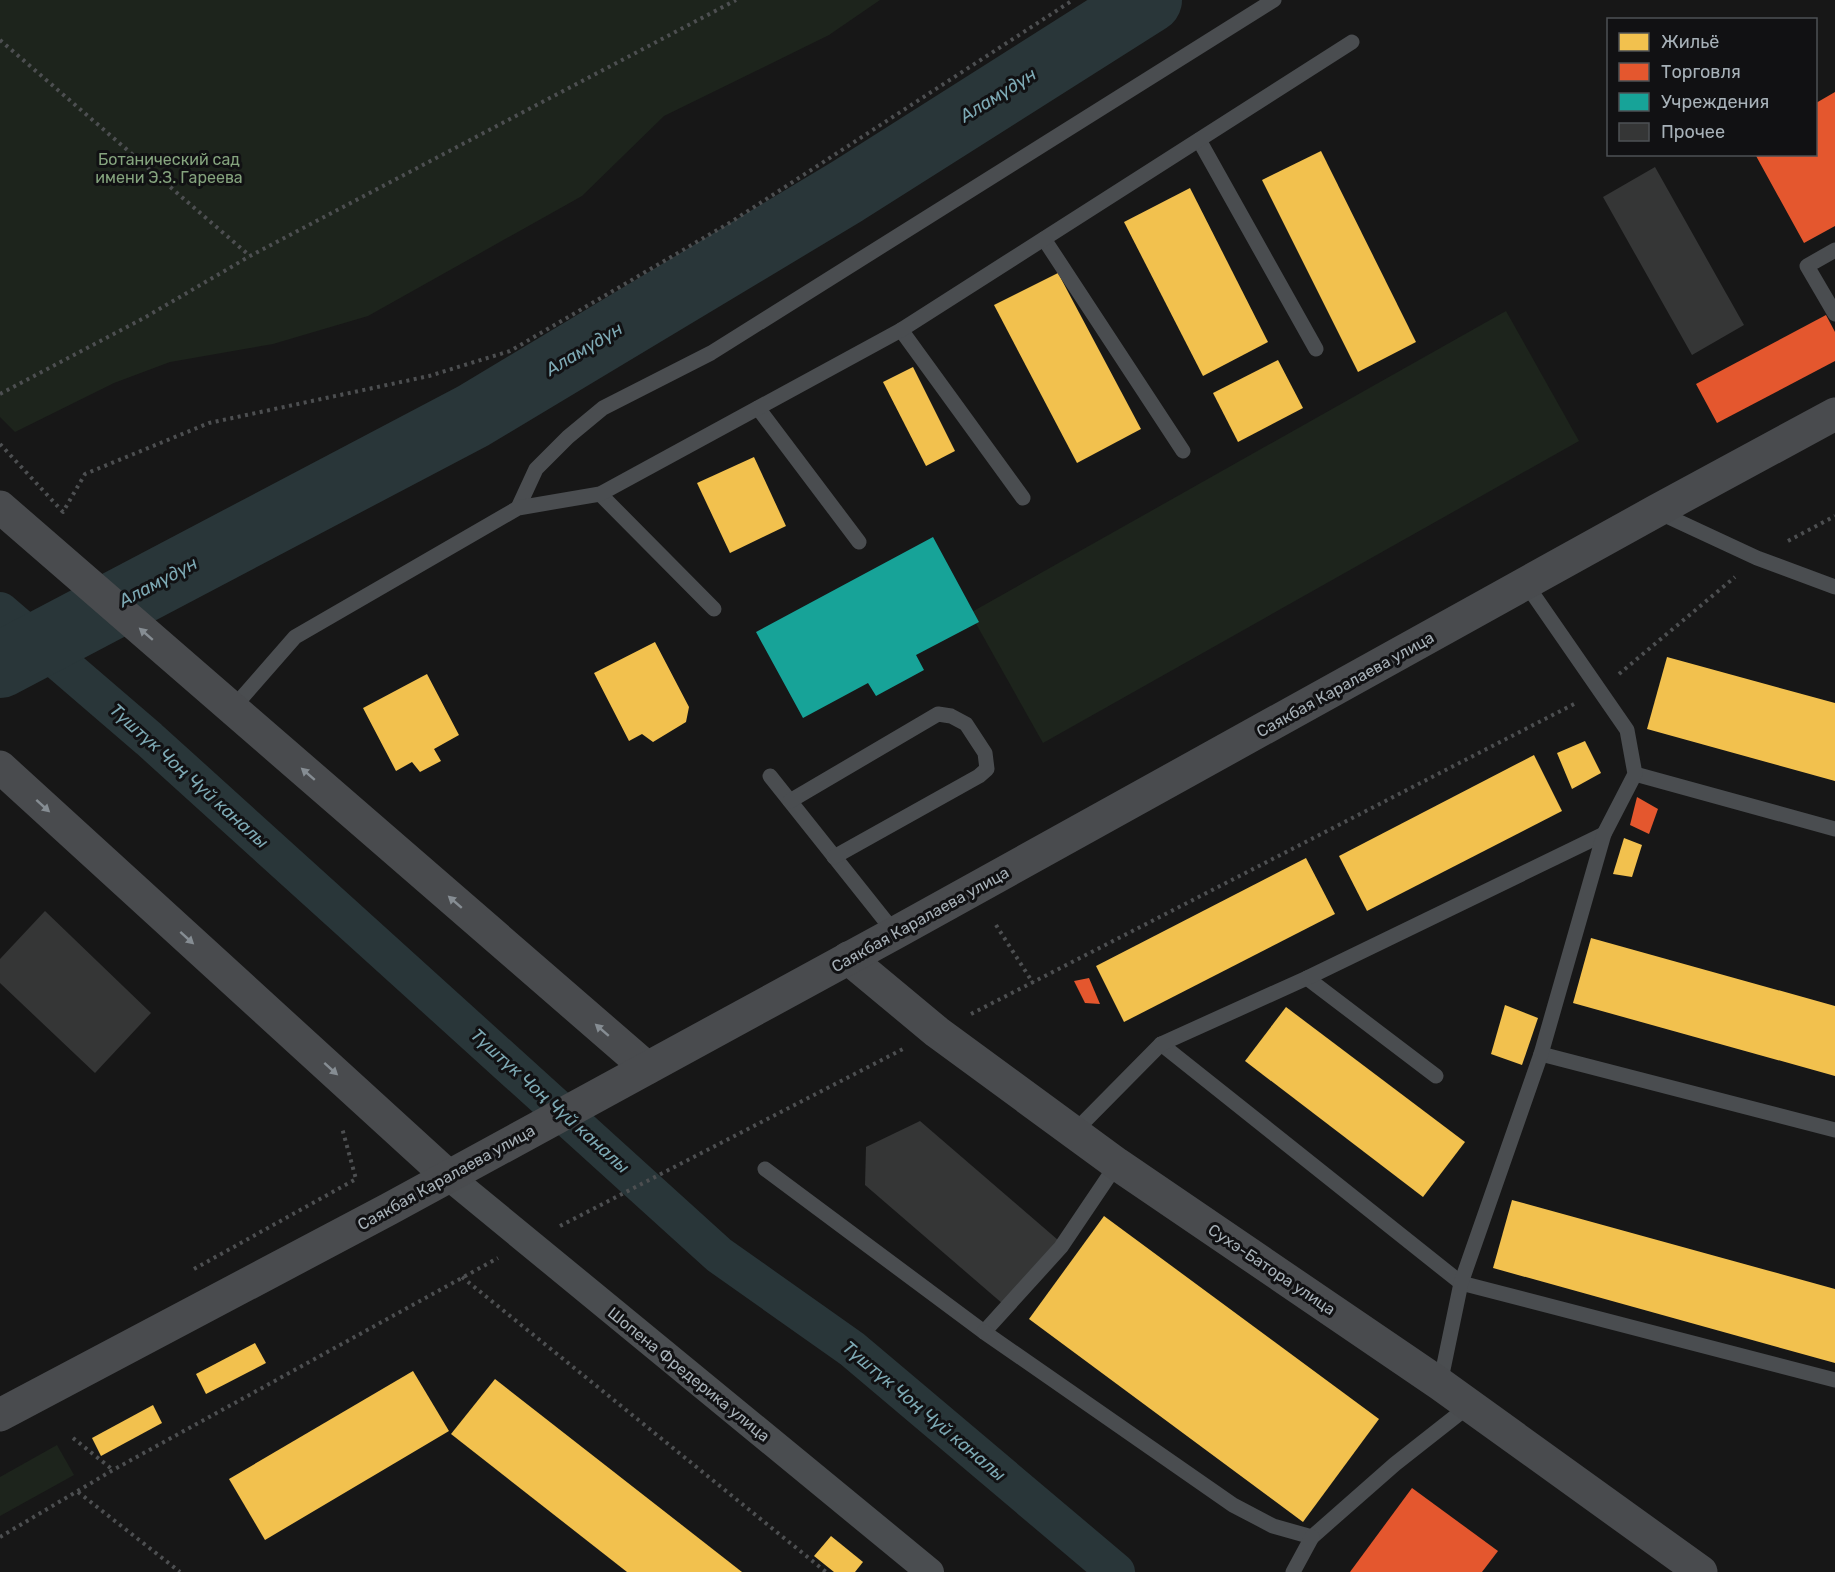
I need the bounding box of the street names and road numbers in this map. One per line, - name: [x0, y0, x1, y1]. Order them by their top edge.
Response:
- street label: Саякбая Каралаева улица: [1253, 628, 1437, 741]
- street label: Саякбая Каралаева улица: [828, 863, 1012, 976]
- street label: Саякбая Каралаева улица: [354, 1121, 538, 1234]
- street label: Сухэ-Батора улица: [1205, 1220, 1339, 1319]
- street label: Шопена Фредерика улица: [604, 1303, 773, 1446]

